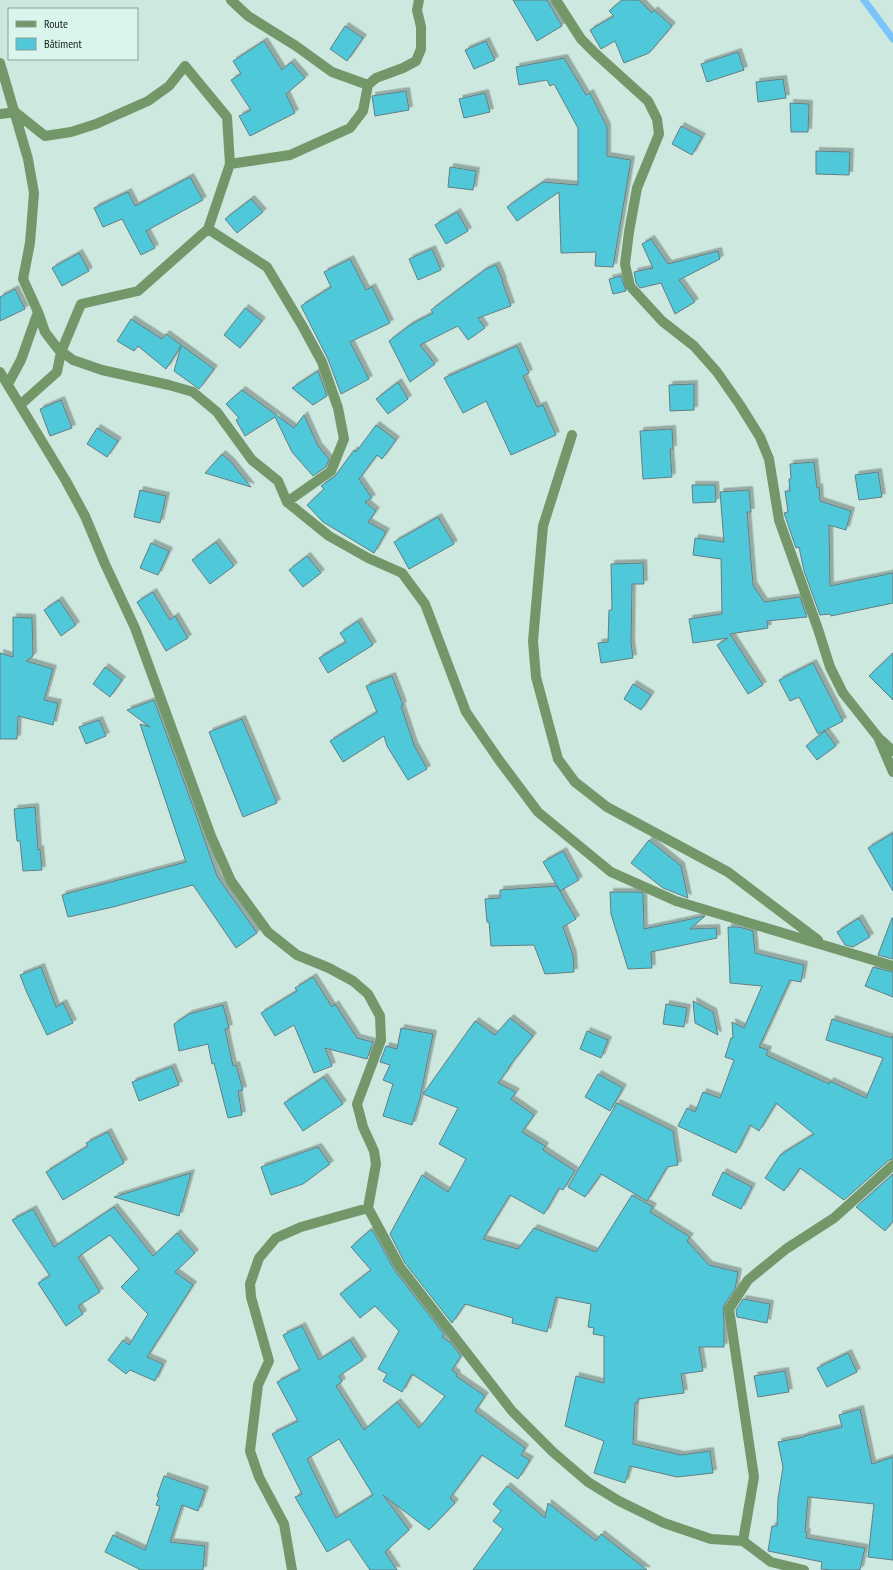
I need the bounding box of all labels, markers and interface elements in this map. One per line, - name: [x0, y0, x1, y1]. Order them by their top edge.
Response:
- legend: [8, 8, 138, 60]
- text: Route: [44, 16, 68, 31]
- text: Bâtiment: [44, 36, 82, 51]

